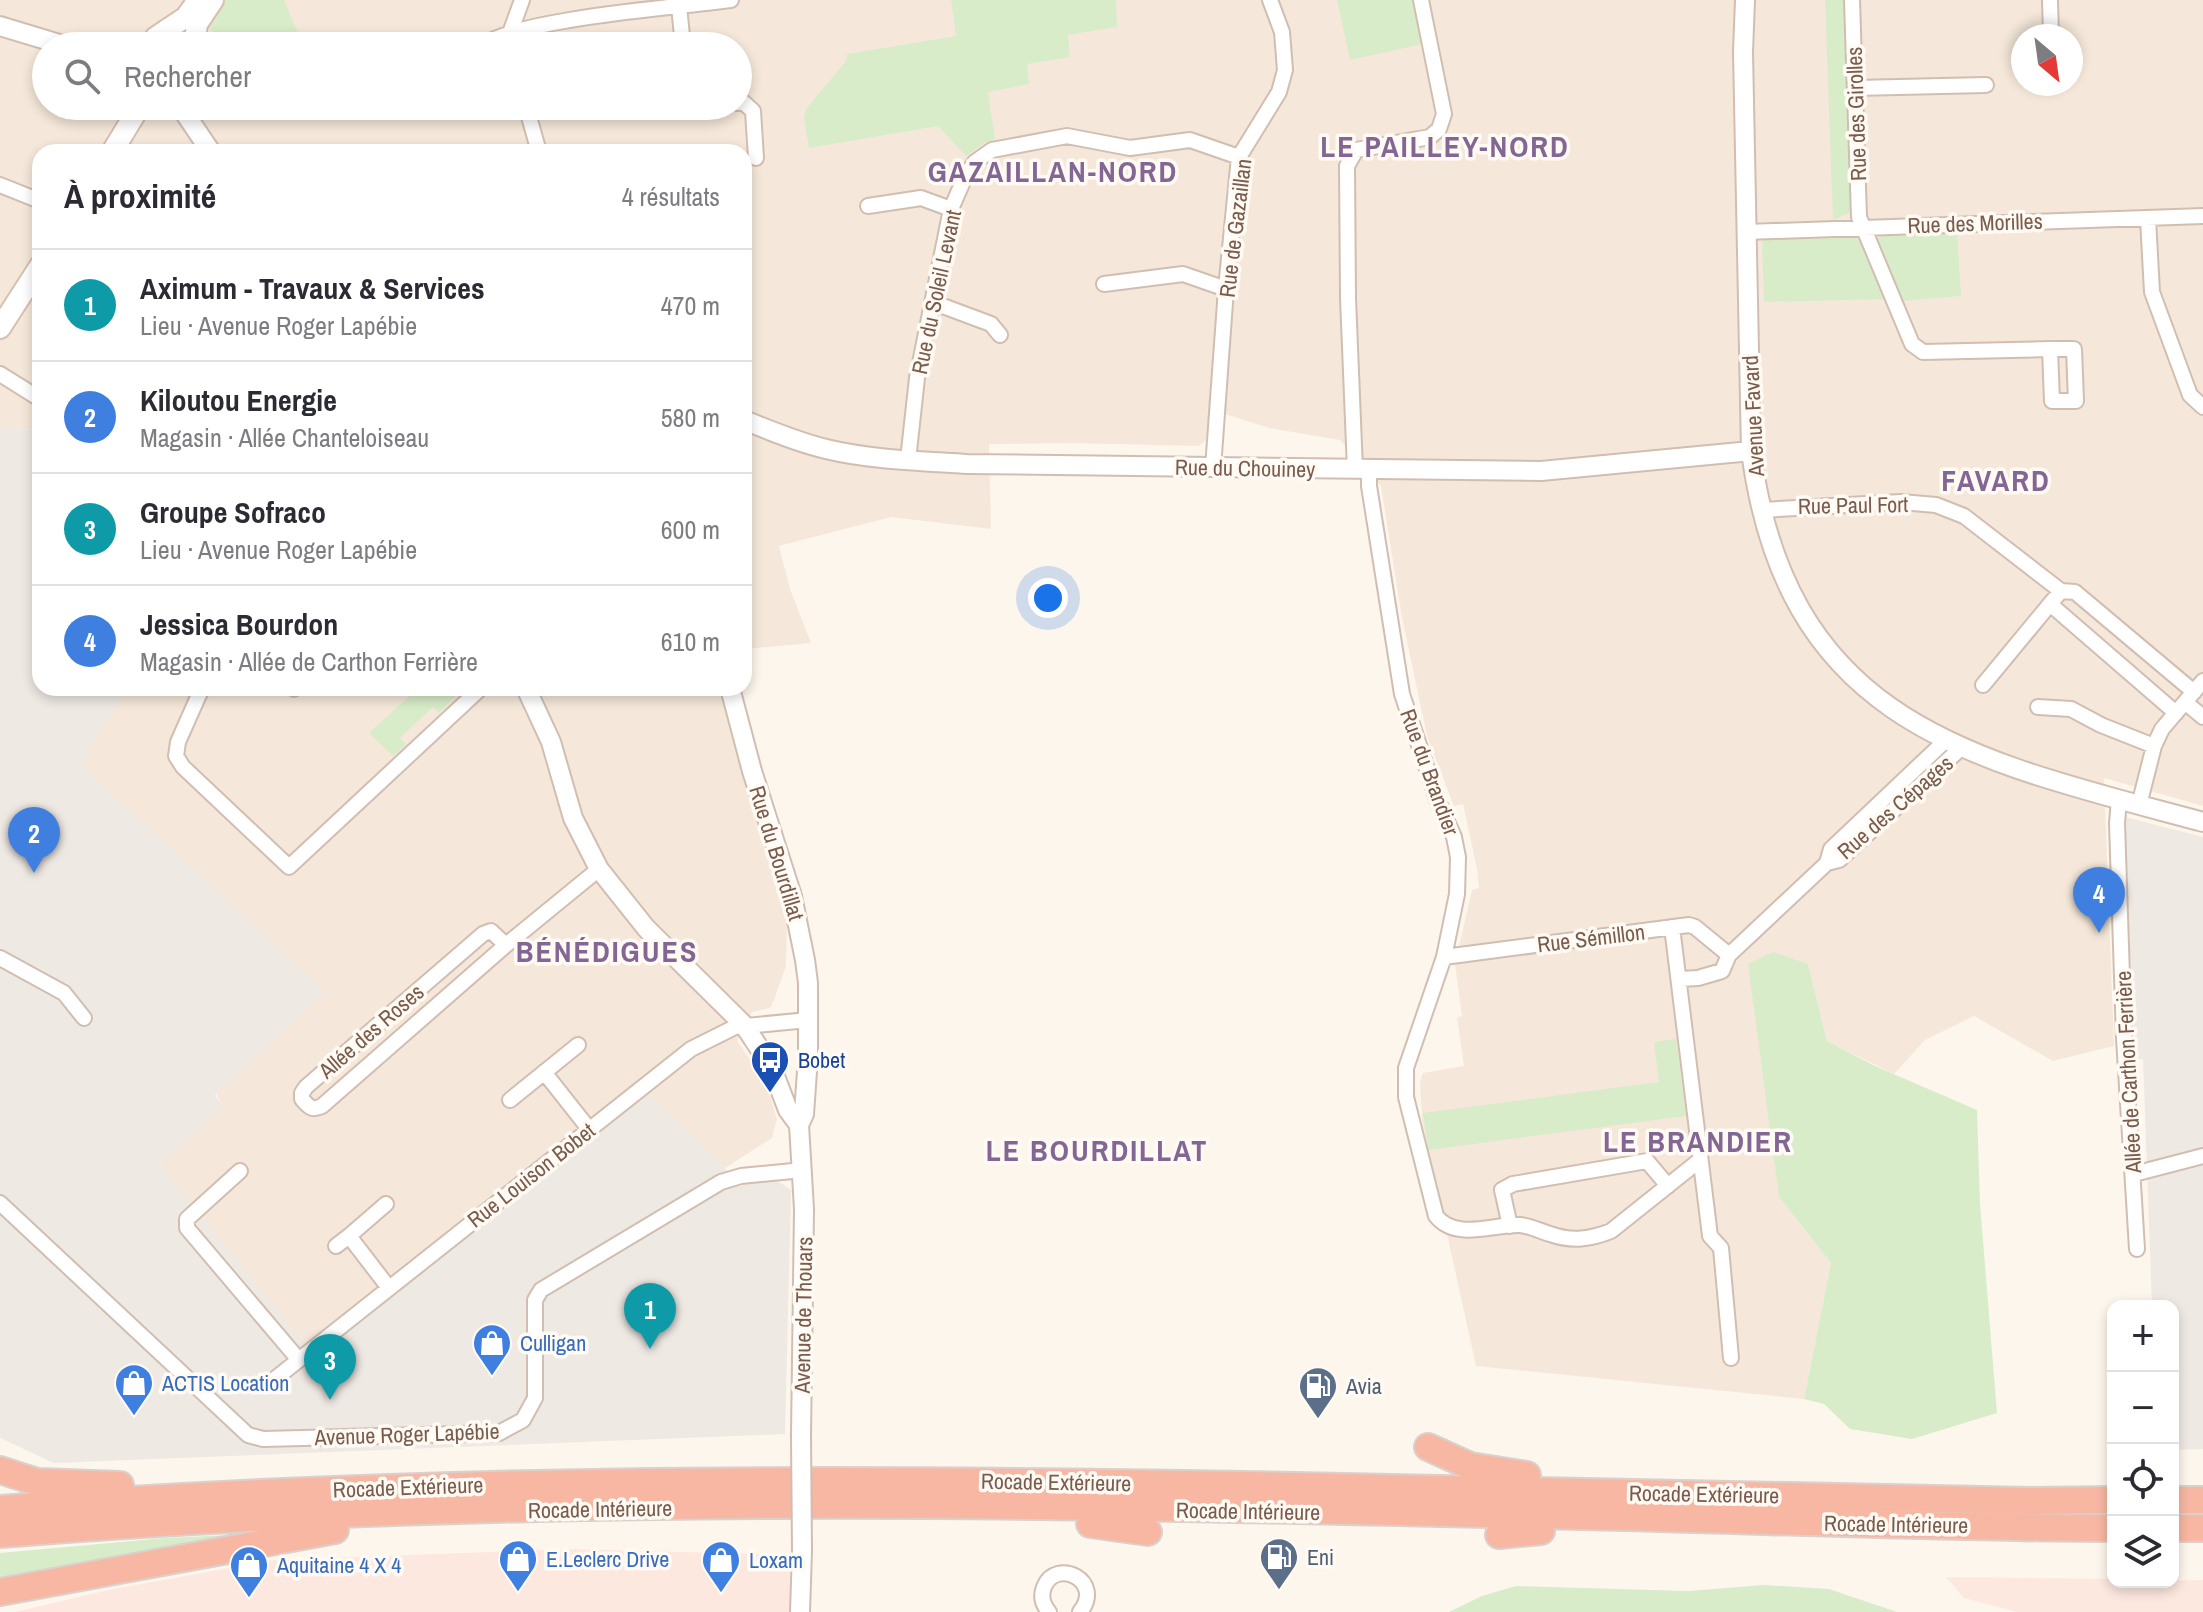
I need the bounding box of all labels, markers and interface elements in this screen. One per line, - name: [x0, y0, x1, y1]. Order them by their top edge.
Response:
- north arrow: [2011, 24, 2083, 96]
- search box: [32, 32, 752, 120]
- street label: Rue des Girolles: [1839, 46, 1873, 182]
- icon: search: [60, 54, 104, 98]
- text: Rechercher: [124, 56, 251, 96]
- district label: LE PAILLEY-NORD: [1320, 126, 1570, 166]
- district label: GAZAILLAN-NORD: [928, 151, 1178, 191]
- street label: Rue de Gazaillan: [1212, 157, 1258, 299]
- text: À proximité: [64, 173, 216, 219]
- text: 4 résultats: [622, 179, 720, 214]
- street label: Rue des Morilles: [1907, 206, 2043, 240]
- street label: Rue du Soleil Levant: [904, 207, 968, 377]
- text: Aximum - Travaux & Services: [140, 268, 485, 308]
- text: 1: [84, 288, 96, 323]
- text: 470 m: [661, 288, 720, 323]
- text: Lieu · Avenue Roger Lapébie: [140, 308, 417, 343]
- street label: Avenue Favard: [1735, 355, 1771, 478]
- text: Kiloutou Energie: [140, 380, 337, 420]
- text: 2: [84, 400, 96, 435]
- text: 580 m: [661, 400, 720, 435]
- text: Magasin · Allée Chanteloiseau: [140, 420, 429, 455]
- street label: Rue du Chouiney: [1175, 452, 1315, 484]
- district label: FAVARD: [1941, 460, 2051, 500]
- street label: Rue Paul Fort: [1798, 489, 1908, 521]
- text: Groupe Sofraco: [140, 492, 326, 532]
- text: 3: [84, 512, 96, 547]
- text: 600 m: [661, 512, 720, 547]
- text: Lieu · Avenue Roger Lapébie: [140, 532, 417, 567]
- your location: [1028, 578, 1068, 618]
- text: Jessica Bourdon: [140, 604, 338, 644]
- text: 4: [84, 624, 96, 659]
- text: 610 m: [661, 624, 720, 659]
- text: Magasin · Allée de Carthon Ferrière: [140, 644, 478, 679]
- street label: Rue du Brandier: [1393, 705, 1467, 839]
- street label: Rue des Cépages: [1831, 748, 1959, 866]
- street label: Rue du Bourdillat: [742, 782, 812, 924]
- pin: 2: [8, 807, 60, 873]
- pin: 4: [2073, 867, 2125, 933]
- street label: Rue Sémillon: [1535, 917, 1647, 959]
- district label: BÉNÉDIGUES: [516, 931, 698, 971]
- street label: Allée de Carthon Ferrière: [2108, 970, 2148, 1175]
- street label: Allée des Roses: [311, 977, 430, 1086]
- bus stop icon: Bobet: [749, 1039, 791, 1094]
- place label: Bobet: [798, 1045, 845, 1075]
- street label: Rue Louison Bobet: [461, 1116, 601, 1234]
- district label: LE BRANDIER: [1603, 1121, 1793, 1161]
- district label: LE BOURDILLAT: [986, 1130, 1208, 1170]
- street label: Avenue de Thouars: [787, 1236, 819, 1395]
- pin: 1: [624, 1283, 676, 1349]
- map controls: [2107, 1300, 2179, 1588]
- button: +: [2107, 1300, 2179, 1372]
- shop icon: Culligan: [471, 1322, 513, 1377]
- place label: Culligan: [520, 1328, 586, 1358]
- pin: 3: [304, 1334, 356, 1400]
- shop icon: ACTIS Location: [113, 1362, 155, 1417]
- fuel station icon: Avia: [1297, 1365, 1339, 1420]
- place label: ACTIS Location: [161, 1368, 289, 1398]
- place label: Avia: [1345, 1371, 1382, 1401]
- button: −: [2107, 1372, 2179, 1444]
- street label: Avenue Roger Lapébie: [313, 1416, 500, 1452]
- button: locate: [2107, 1444, 2179, 1516]
- street label: Rocade Extérieure: [981, 1466, 1131, 1498]
- street label: Rocade Extérieure: [332, 1469, 484, 1505]
- street label: Rocade Extérieure: [1629, 1478, 1779, 1510]
- street label: Rocade Intérieure: [528, 1493, 672, 1525]
- street label: Rocade Intérieure: [1176, 1495, 1320, 1527]
- street label: Rocade Intérieure: [1824, 1508, 1968, 1540]
- button: layers: [2107, 1516, 2179, 1588]
- fuel station icon: Eni: [1258, 1536, 1300, 1591]
- shop icon: E.Leclerc Drive: [497, 1538, 539, 1593]
- shop icon: Loxam: [700, 1539, 742, 1594]
- place label: Eni: [1307, 1542, 1334, 1572]
- shop icon: Aquitaine 4 X 4: [228, 1544, 270, 1599]
- place label: E.Leclerc Drive: [546, 1544, 669, 1574]
- place label: Loxam: [749, 1545, 803, 1575]
- place label: Aquitaine 4 X 4: [276, 1550, 401, 1580]

